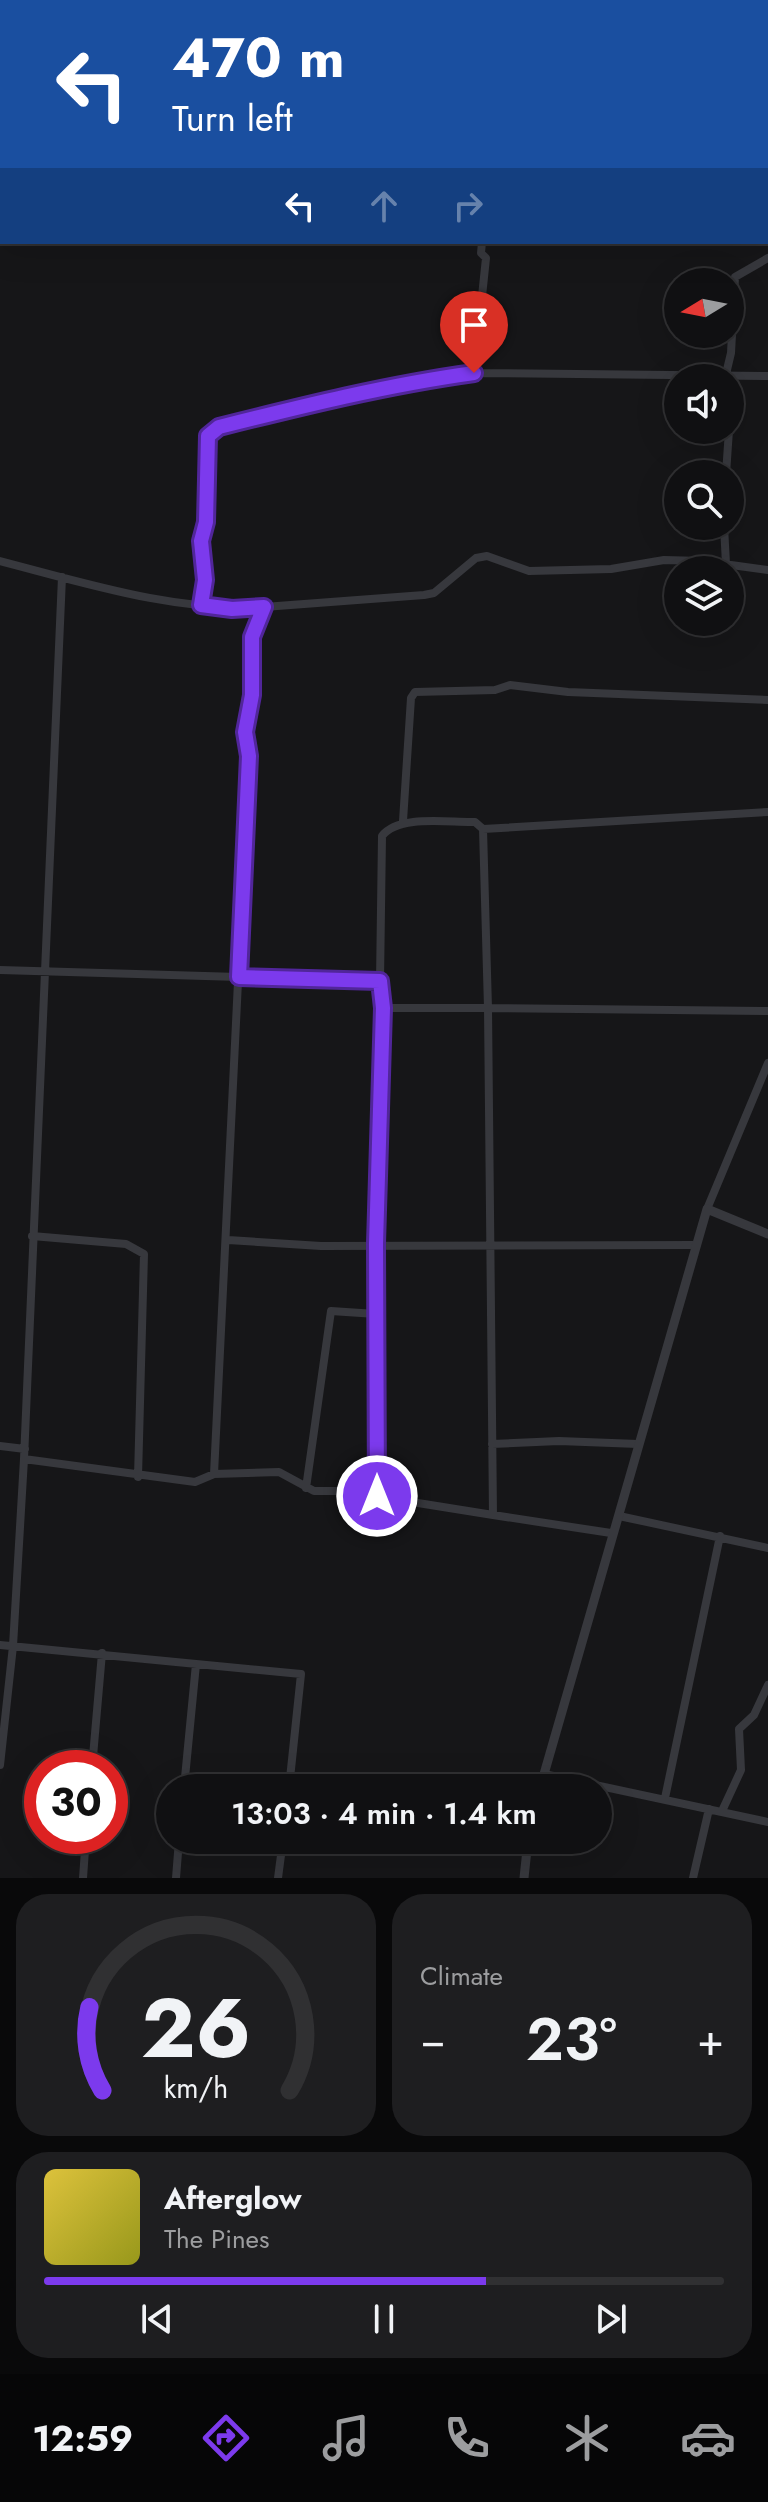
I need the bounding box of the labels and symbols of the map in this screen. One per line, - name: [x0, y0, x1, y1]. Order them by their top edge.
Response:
- north arrow: [664, 268, 744, 348]
- pin: [440, 291, 508, 373]
- position arrow: [335, 1454, 419, 1538]
- speed limit sign: 30: [24, 1750, 128, 1854]

